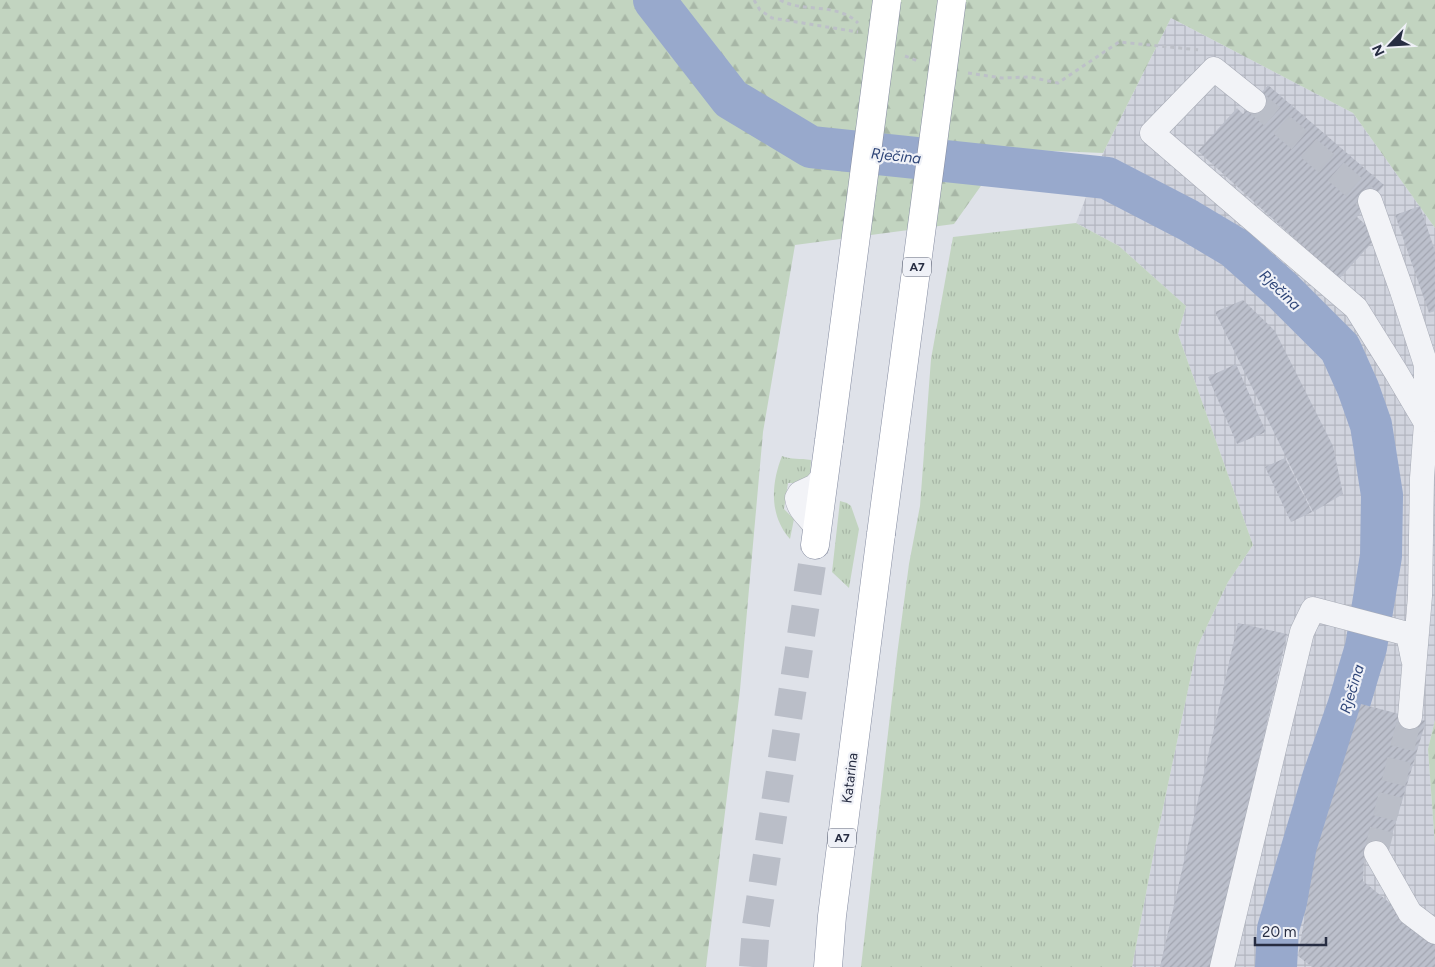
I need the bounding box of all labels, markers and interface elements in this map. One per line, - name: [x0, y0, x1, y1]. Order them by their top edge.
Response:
- north arrow: [1365, 20, 1415, 70]
- text: N: [1369, 42, 1389, 59]
- water label: Rječina: [870, 144, 922, 168]
- road number: A7: [903, 258, 931, 276]
- water label: Rječina: [1256, 266, 1304, 314]
- water label: Rječina: [1336, 662, 1368, 716]
- street label: Katarina: [838, 752, 862, 804]
- road number: A7: [828, 828, 856, 848]
- scale bar: [1255, 914, 1326, 946]
- text: 20 m: [1262, 923, 1296, 941]

